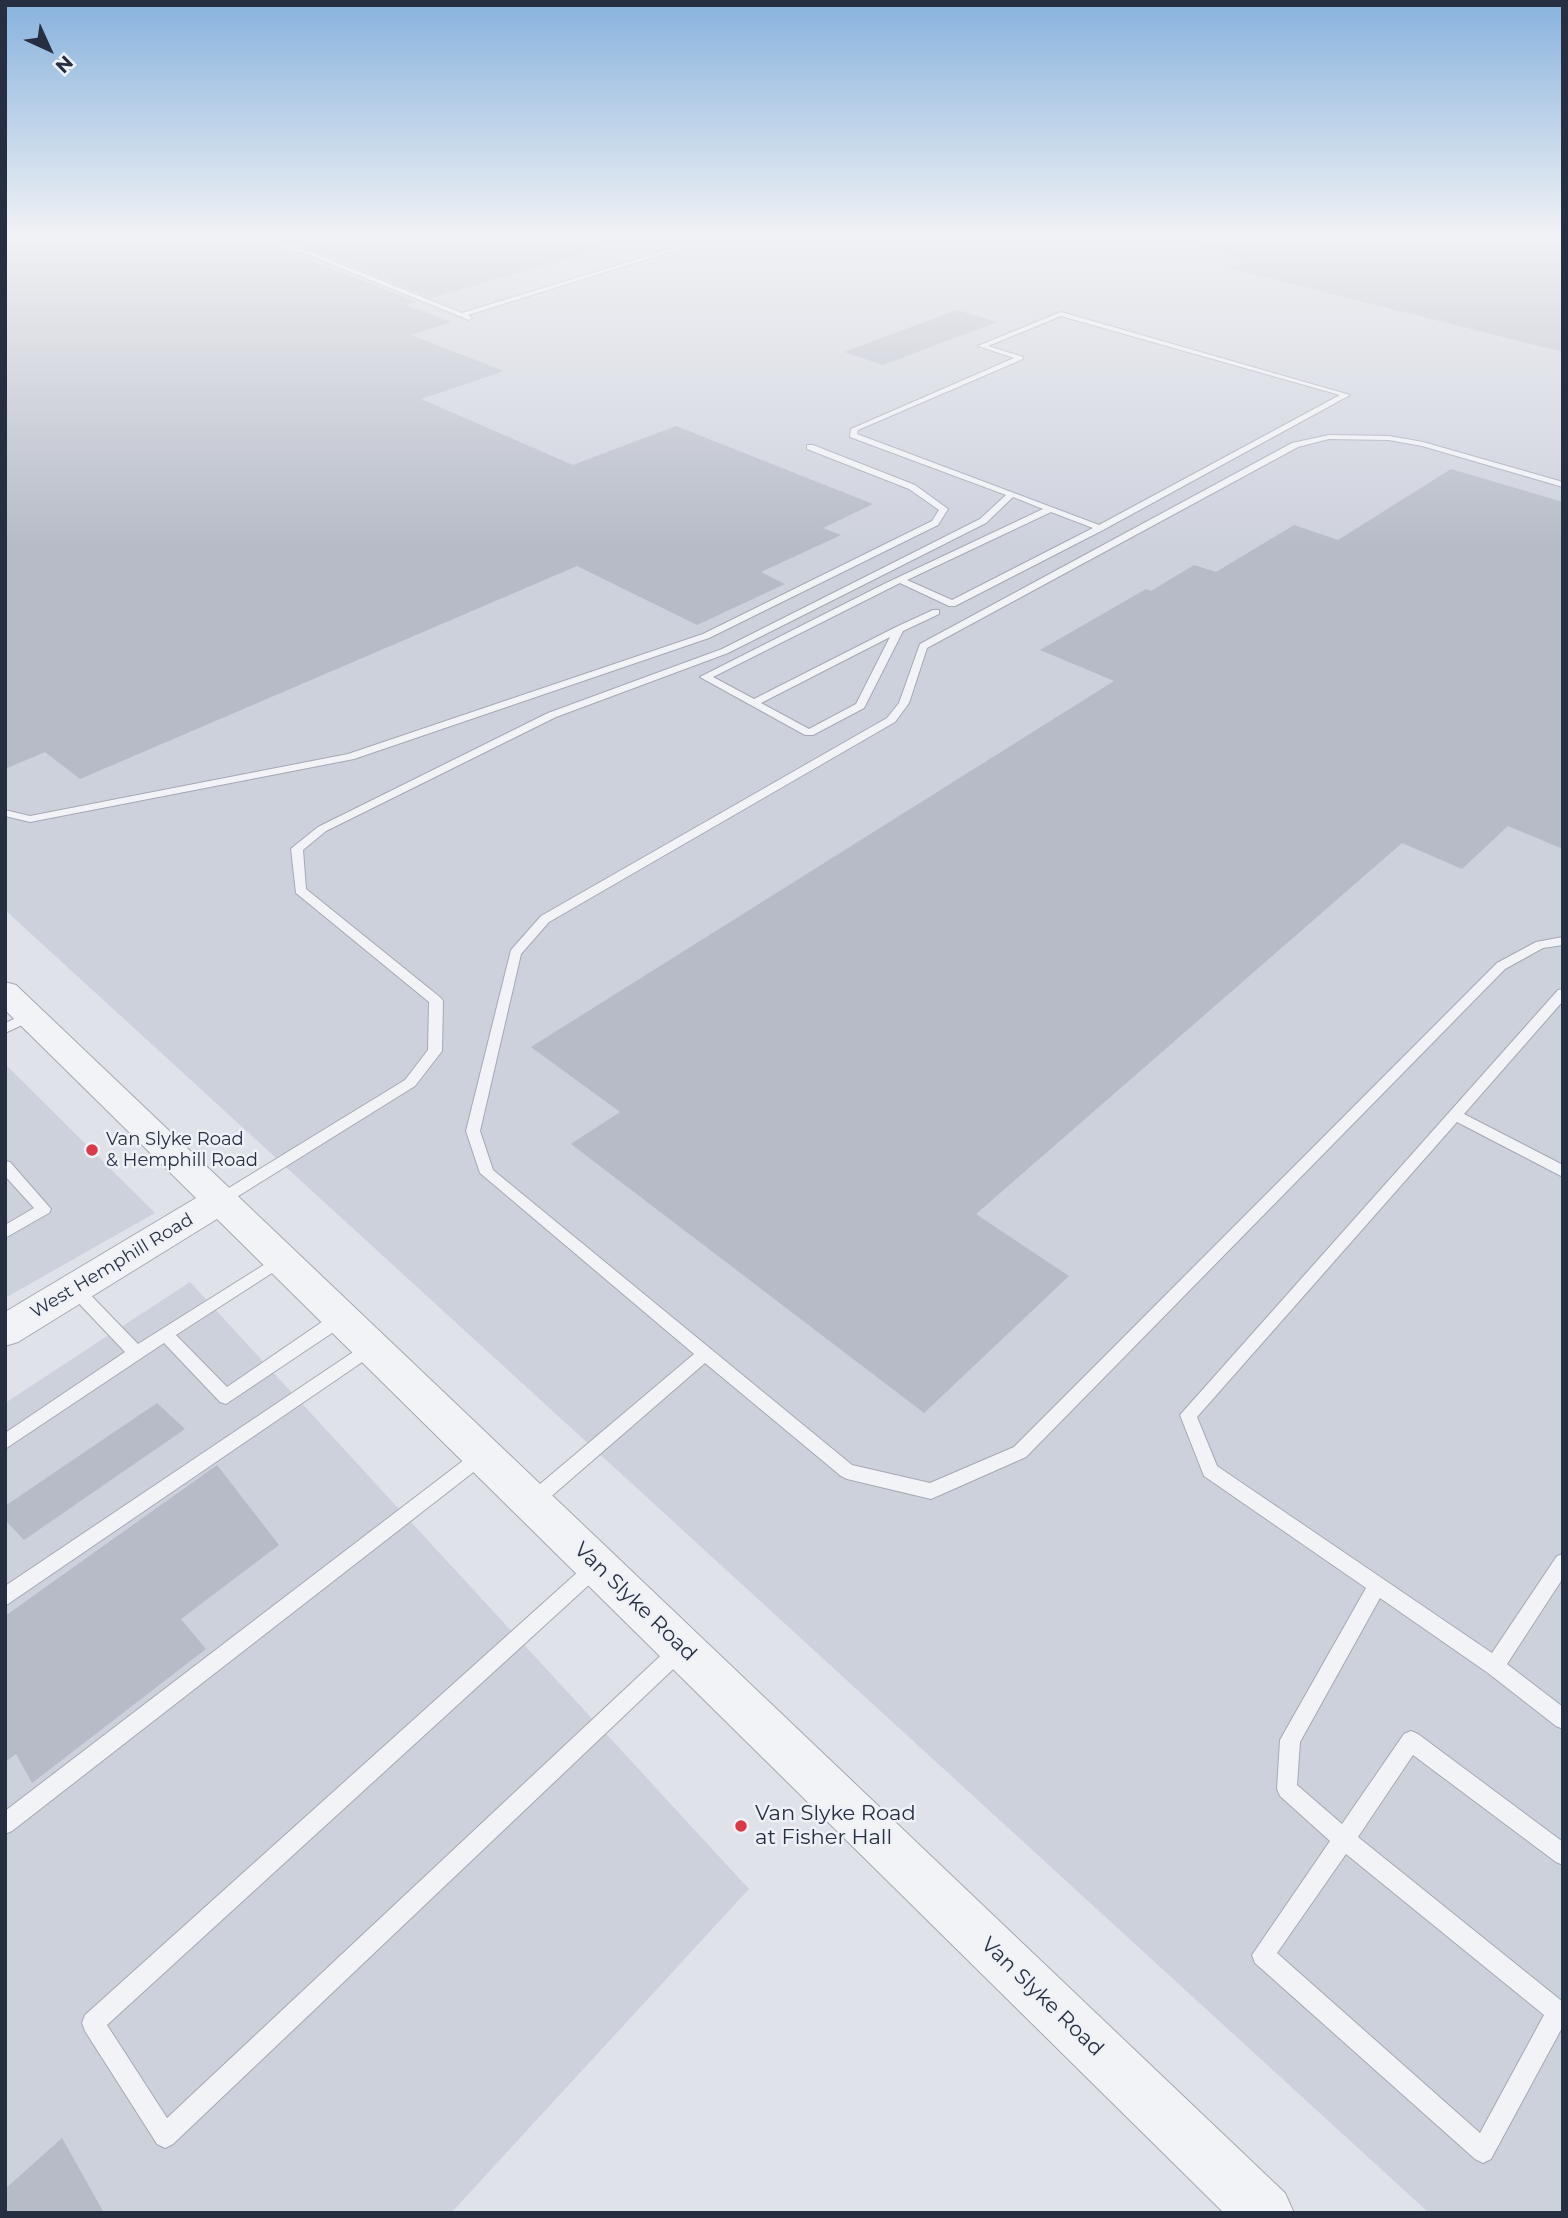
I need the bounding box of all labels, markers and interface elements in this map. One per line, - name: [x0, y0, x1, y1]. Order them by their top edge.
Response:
- north arrow: [14, 14, 84, 84]
- text: N: [51, 51, 78, 78]
- place label: Van Slyke Road & Hemphill Road: [106, 1129, 258, 1172]
- marker: Van Slyke Road & Hemphill Road: [84, 1142, 100, 1158]
- street label: West Hemphill Road: [27, 1209, 197, 1323]
- street label: Van Slyke Road: [568, 1537, 702, 1667]
- place label: Van Slyke Road at Fisher Hall: [755, 1801, 916, 1851]
- marker: Van Slyke Road at Fisher Hall: [733, 1818, 749, 1834]
- street label: Van Slyke Road: [975, 1932, 1109, 2062]

